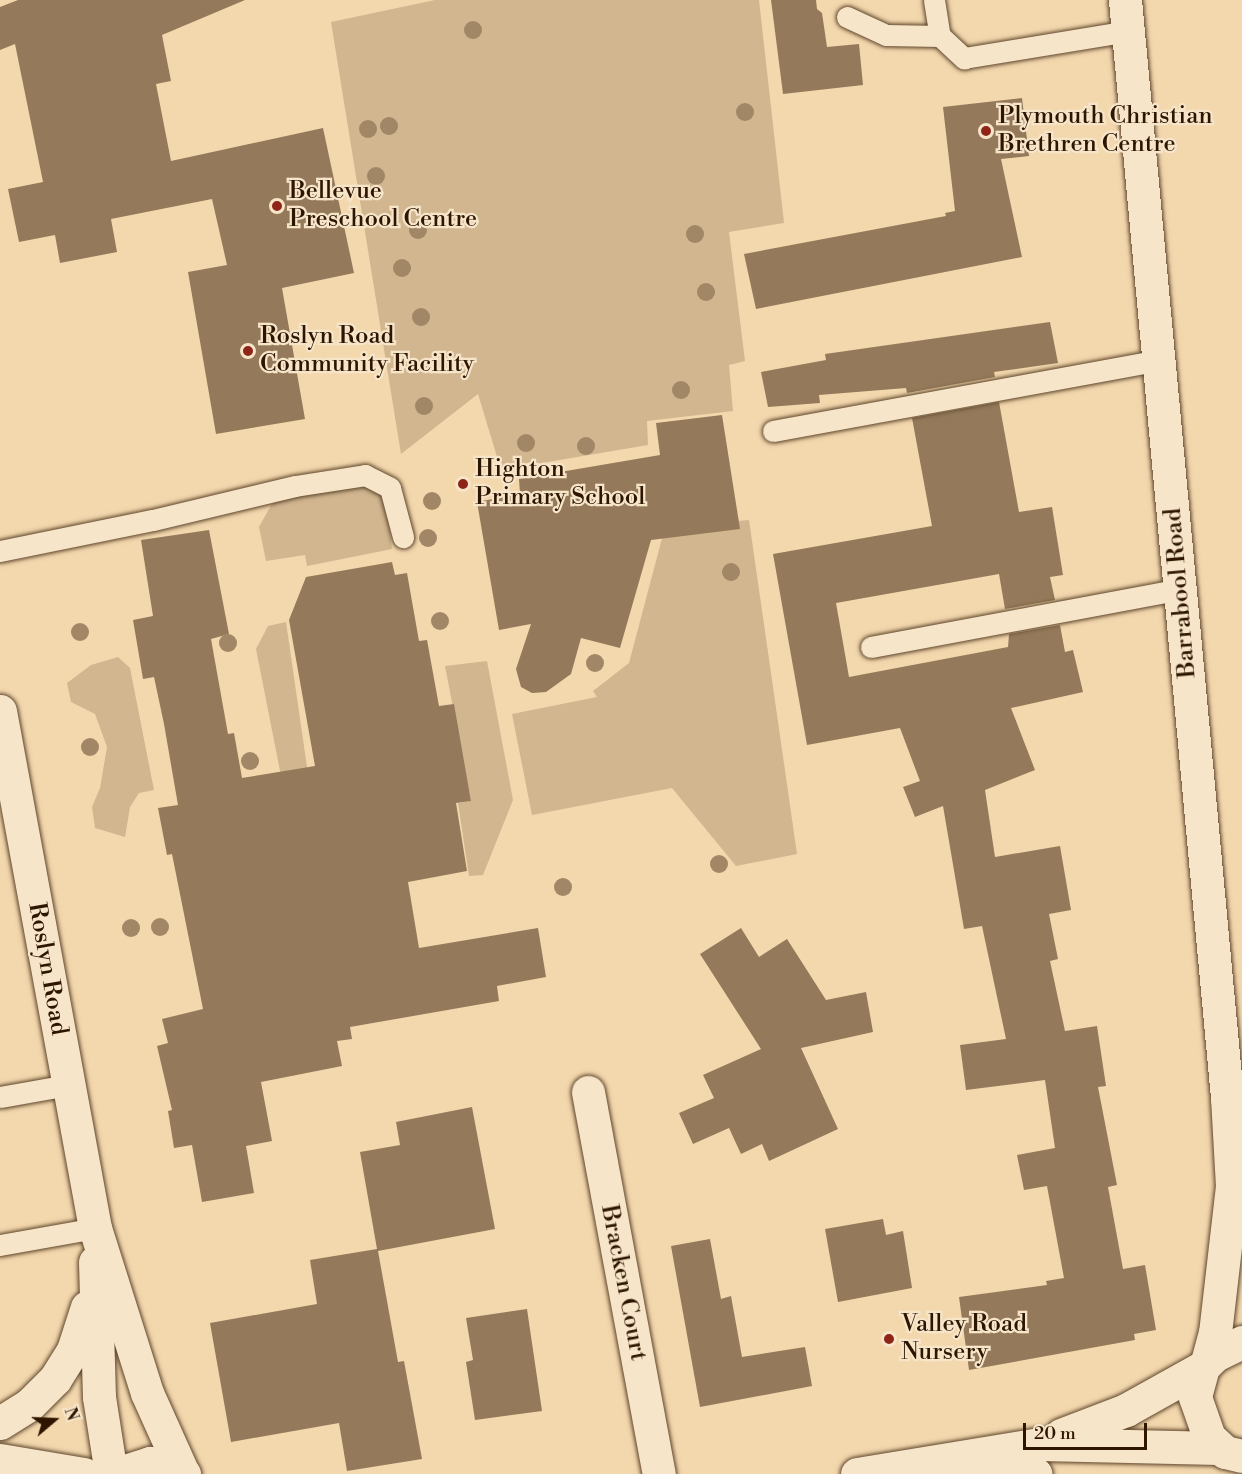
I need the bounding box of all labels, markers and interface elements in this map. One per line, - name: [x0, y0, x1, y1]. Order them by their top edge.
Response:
- place label: Plymouth Christian Brethren Centre: [998, 103, 1213, 159]
- marker: Plymouth Christian Brethren Centre: [979, 124, 993, 138]
- place label: Bellevue Preschool Centre: [289, 178, 477, 234]
- marker: Bellevue Preschool Centre: [270, 199, 284, 213]
- place label: Roslyn Road Community Facility: [260, 323, 474, 379]
- marker: Roslyn Road Community Facility: [241, 344, 255, 358]
- place label: Highton Primary School: [475, 456, 645, 512]
- marker: Highton Primary School: [456, 477, 470, 491]
- street label: Barrabool Road: [1159, 507, 1203, 679]
- street label: Roslyn Road: [21, 900, 73, 1038]
- street label: Bracken Court: [594, 1203, 652, 1363]
- place label: Valley Road Nursery: [901, 1311, 1027, 1367]
- marker: Valley Road Nursery: [882, 1332, 896, 1346]
- north arrow: [24, 1390, 84, 1450]
- text: N: [60, 1405, 83, 1423]
- scale bar: [1026, 1411, 1150, 1449]
- text: 20 m: [1034, 1422, 1076, 1445]

